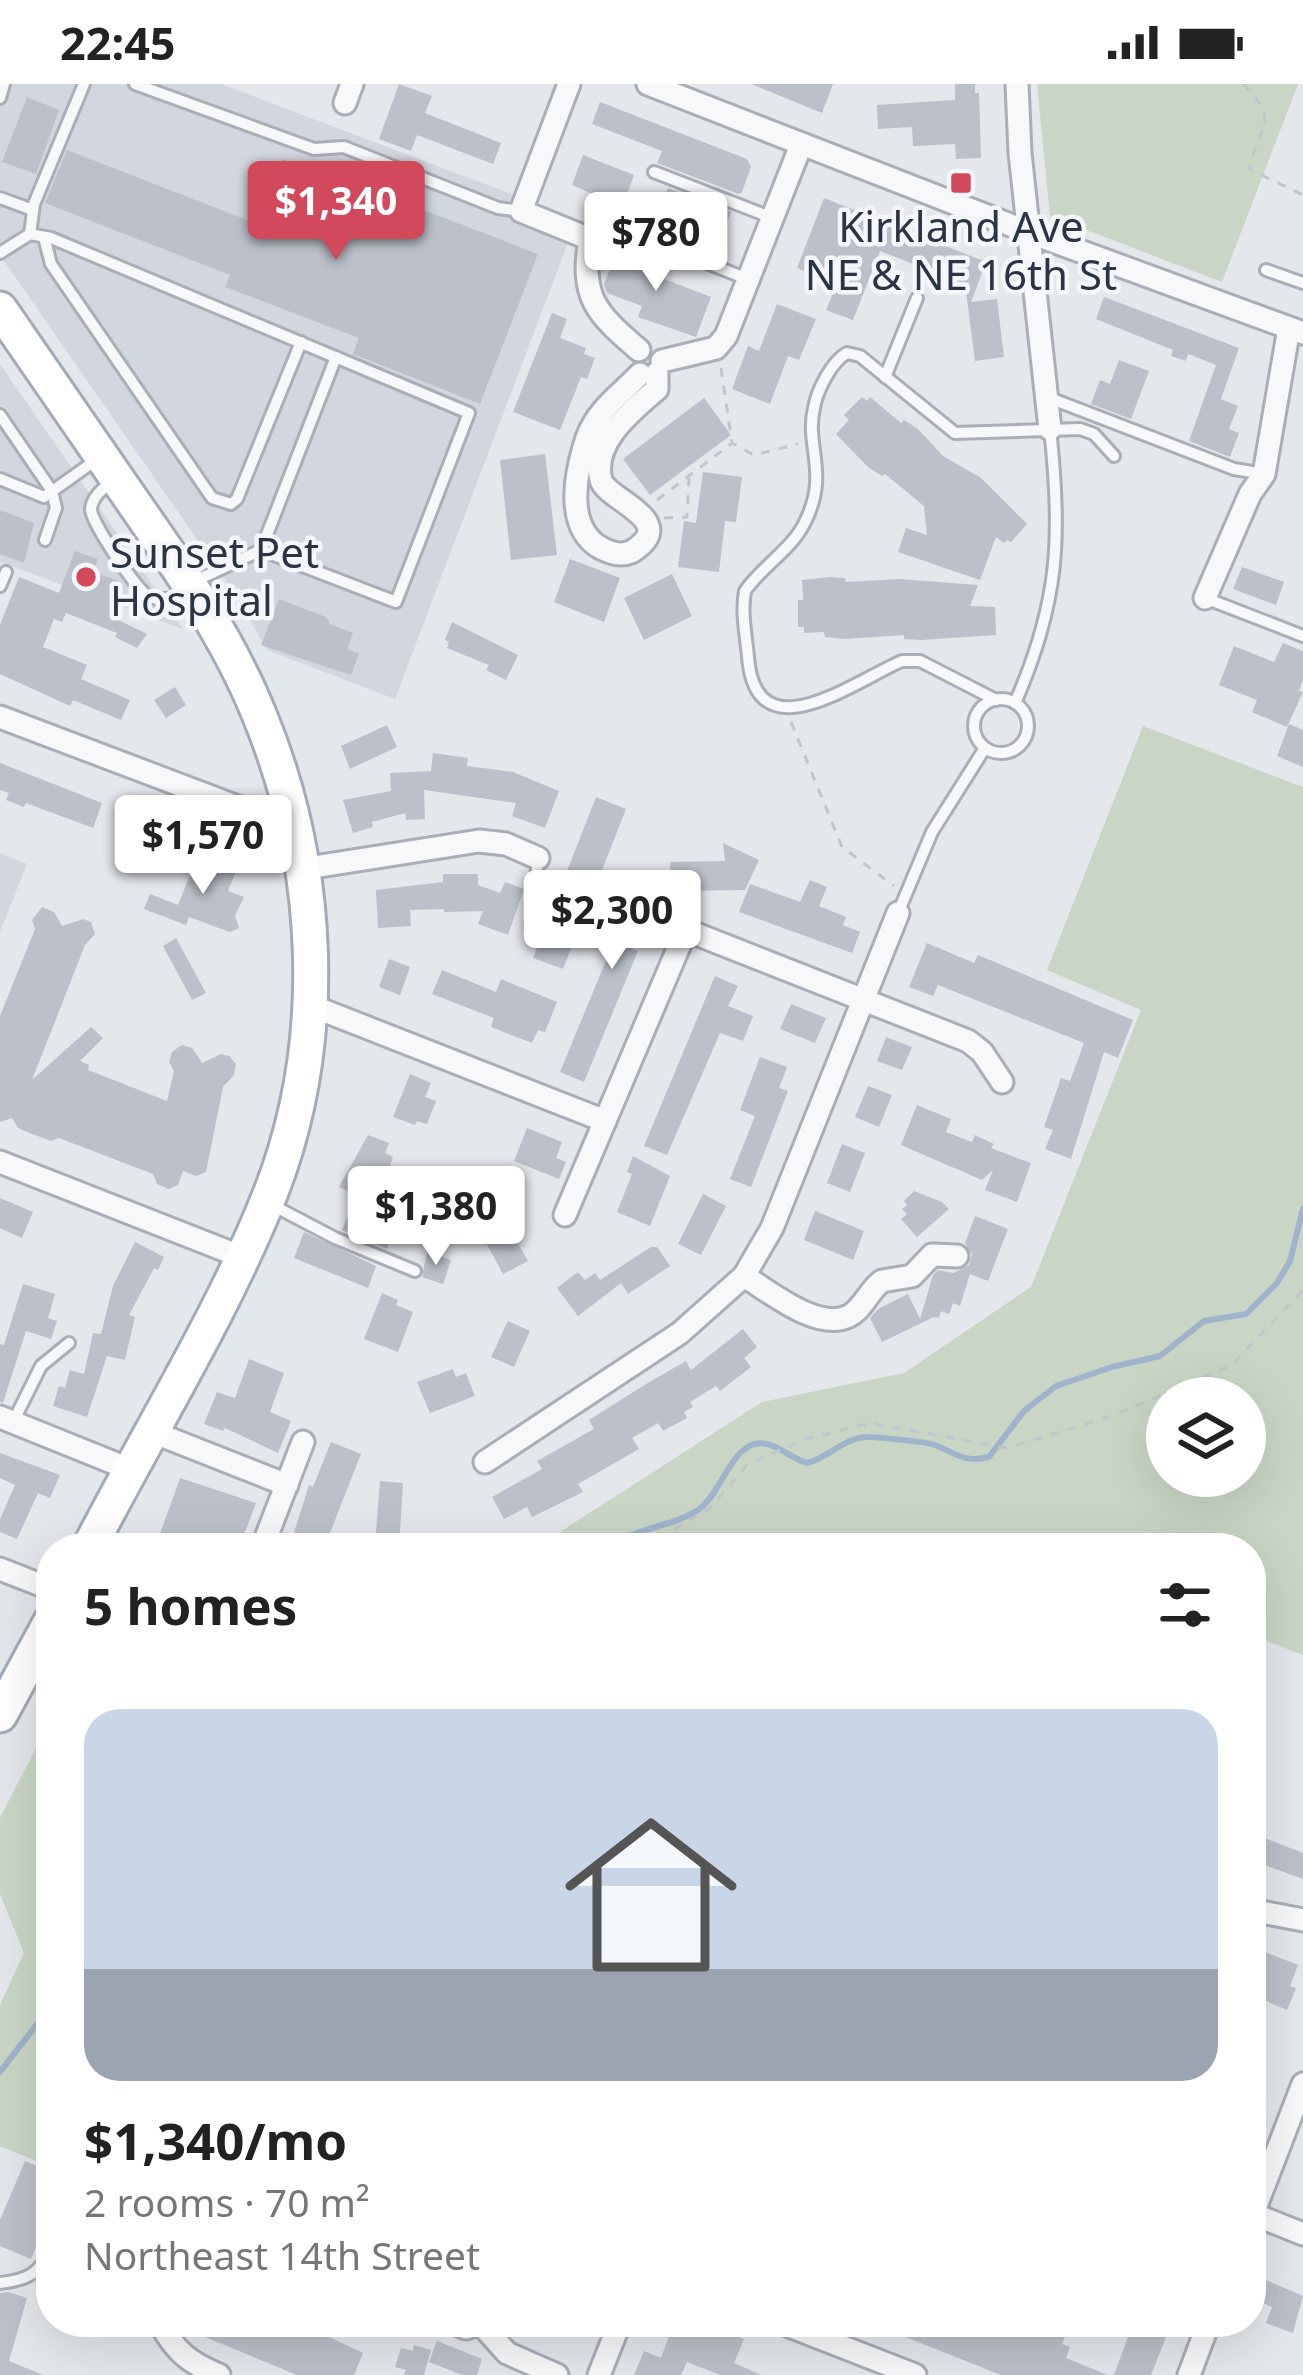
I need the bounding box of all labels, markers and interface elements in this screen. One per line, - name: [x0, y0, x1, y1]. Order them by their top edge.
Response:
- text: 22:45: [60, 12, 176, 73]
- pin: $1,340: [238, 161, 434, 263]
- marker: Kirkland Ave NE & NE 16th St: [948, 170, 974, 196]
- text: $1,340: [275, 173, 397, 226]
- pin: $780: [585, 192, 727, 294]
- place label: Kirkland Ave NE & NE 16th St: [805, 197, 1117, 302]
- text: $780: [611, 204, 701, 257]
- place label: Sunset Pet Hospital: [110, 523, 319, 628]
- marker: Sunset Pet Hospital: [73, 564, 99, 590]
- pin: $1,570: [105, 795, 301, 897]
- text: $1,570: [142, 807, 264, 860]
- pin: $2,300: [514, 870, 710, 972]
- text: $2,300: [551, 882, 673, 935]
- pin: $1,380: [338, 1166, 534, 1268]
- text: $1,380: [375, 1178, 497, 1231]
- map controls: [1146, 1377, 1266, 1497]
- button: layers: [1146, 1377, 1266, 1497]
- text: 5 homes: [84, 1570, 297, 1640]
- icon: filters: [1152, 1572, 1218, 1638]
- icon: home: [543, 1787, 759, 2003]
- text: $1,340/mo: [84, 2105, 347, 2175]
- text: 2 rooms · 70 m²: [84, 2175, 370, 2228]
- text: Northeast 14th Street: [84, 2228, 480, 2281]

